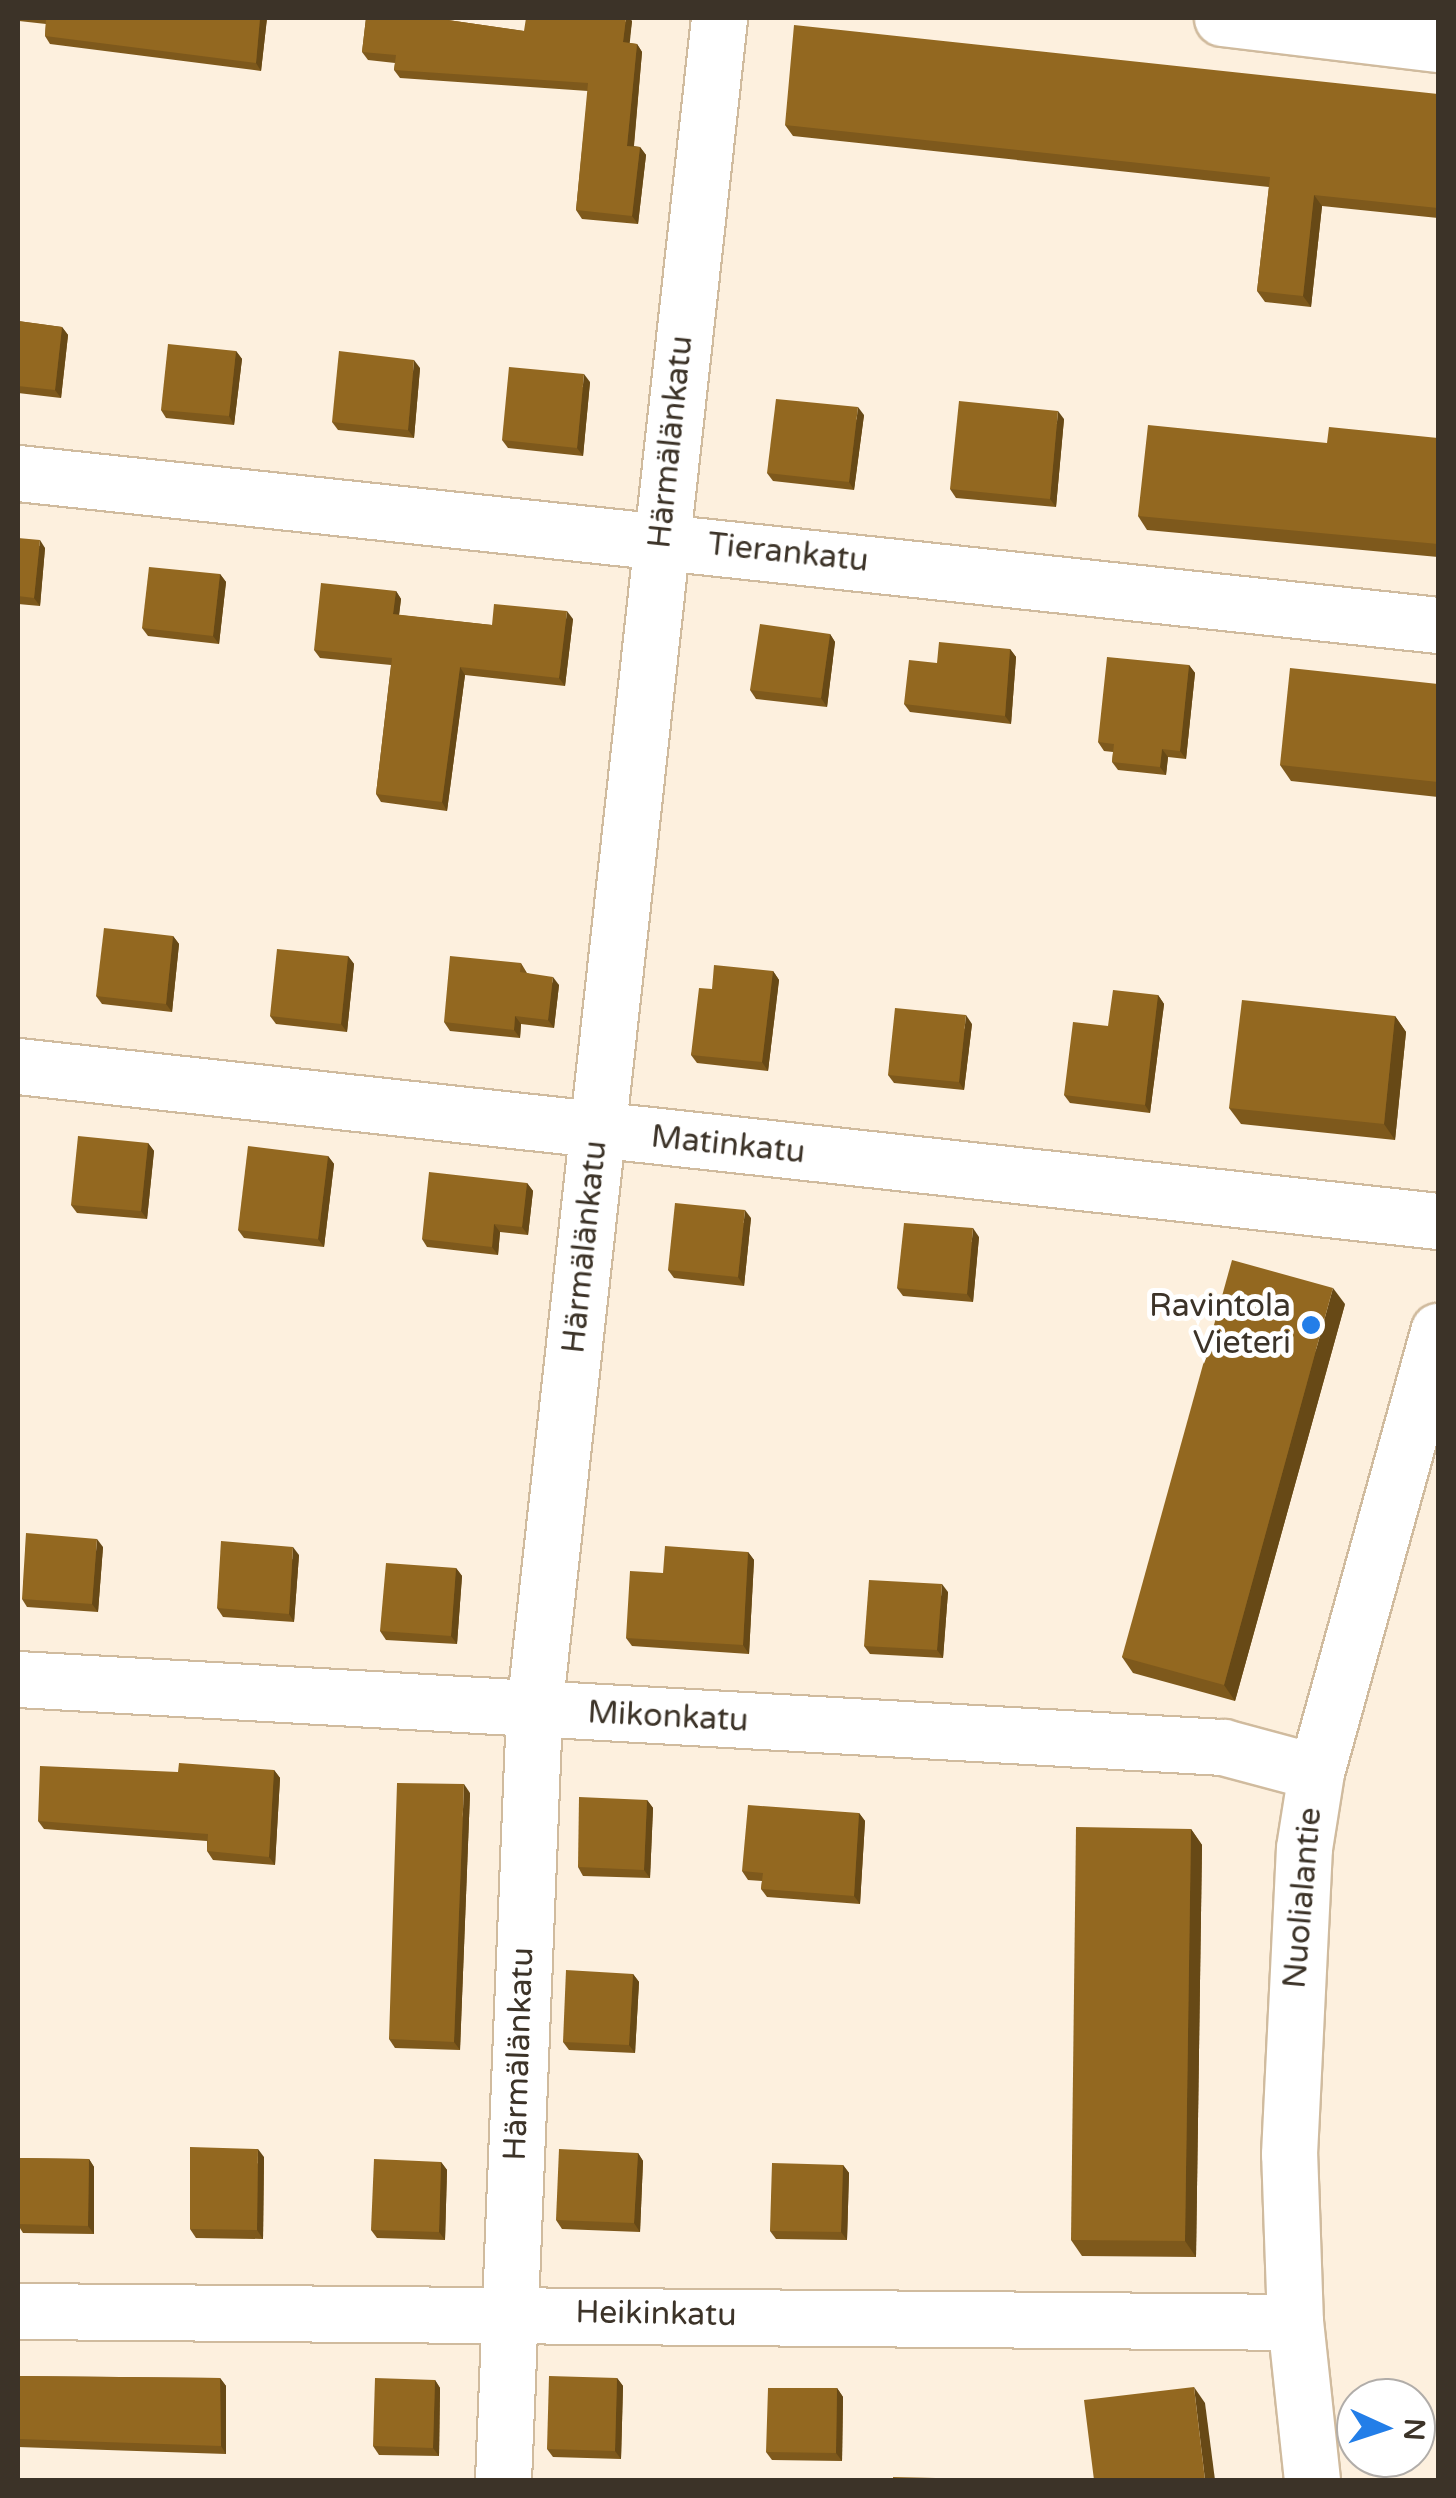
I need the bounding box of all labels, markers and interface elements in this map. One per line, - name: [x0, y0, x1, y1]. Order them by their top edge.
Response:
- street label: Härmälänkatu: [641, 334, 701, 550]
- street label: Tierankatu: [706, 525, 870, 581]
- street label: Matinkatu: [649, 1118, 807, 1172]
- street label: Härmälänkatu: [555, 1139, 615, 1355]
- place label: Ravintola Vieteri: [1149, 1288, 1291, 1363]
- marker: Ravintola Vieteri: [1300, 1314, 1322, 1336]
- street label: Mikonkatu: [587, 1694, 749, 1740]
- street label: Nuolialantie: [1276, 1806, 1330, 1990]
- street label: Härmälänkatu: [496, 1947, 542, 2161]
- street label: Heikinkatu: [575, 2293, 737, 2335]
- north arrow: [1336, 2378, 1436, 2478]
- text: N: [1396, 2417, 1432, 2442]

